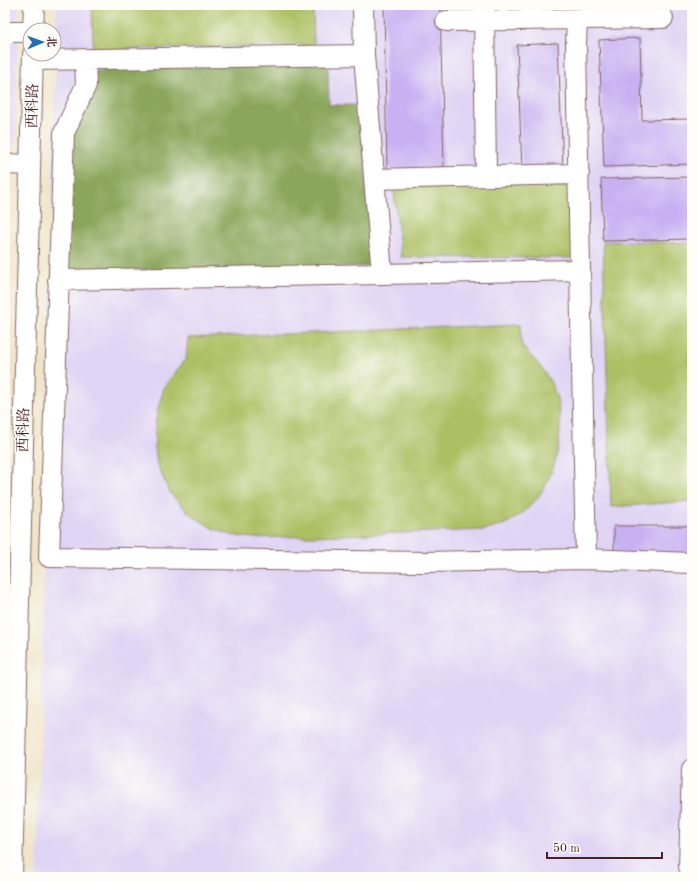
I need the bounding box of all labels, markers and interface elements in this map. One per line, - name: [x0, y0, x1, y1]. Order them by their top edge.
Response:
- north arrow: [22, 22, 62, 62]
- text: 北: [45, 36, 57, 47]
- street label: 西科路: [24, 83, 41, 129]
- street label: 西科路: [15, 407, 32, 453]
- scale bar: [547, 834, 662, 860]
- text: 50 m: [553, 842, 580, 855]

